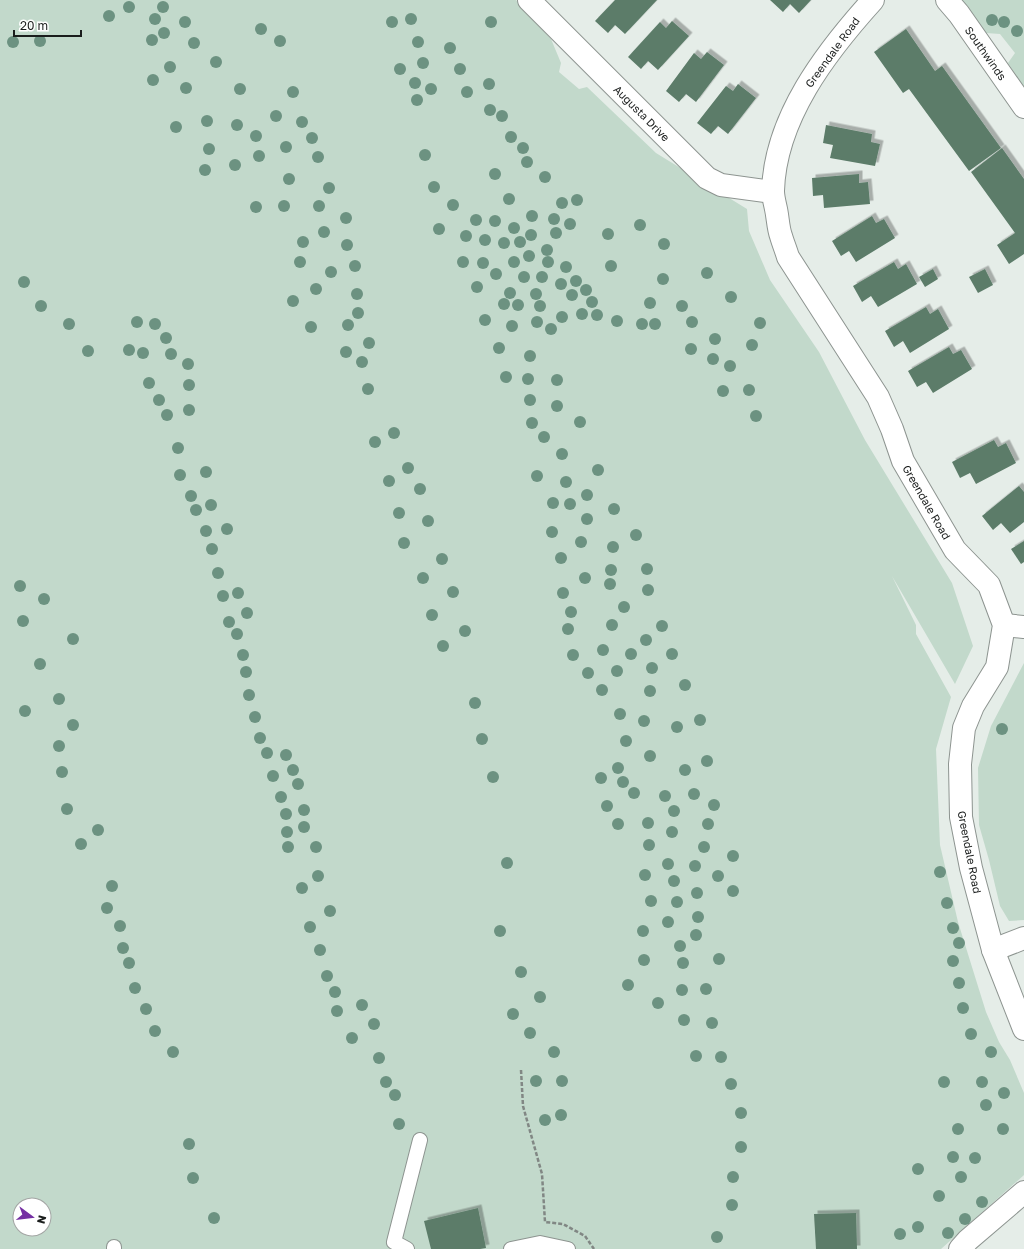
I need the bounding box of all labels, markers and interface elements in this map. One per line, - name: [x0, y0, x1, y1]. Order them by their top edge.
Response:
- scale bar: [14, 12, 81, 38]
- street label: Greendale Road: [802, 14, 862, 90]
- text: 20 m: [20, 18, 48, 33]
- street label: Southwinds: [963, 24, 1009, 82]
- street label: Augusta Drive: [611, 82, 673, 144]
- street label: Greendale Road: [900, 462, 954, 542]
- street label: Greendale Road: [956, 810, 984, 894]
- north arrow: [12, 1197, 52, 1237]
- text: N: [35, 1214, 50, 1225]

